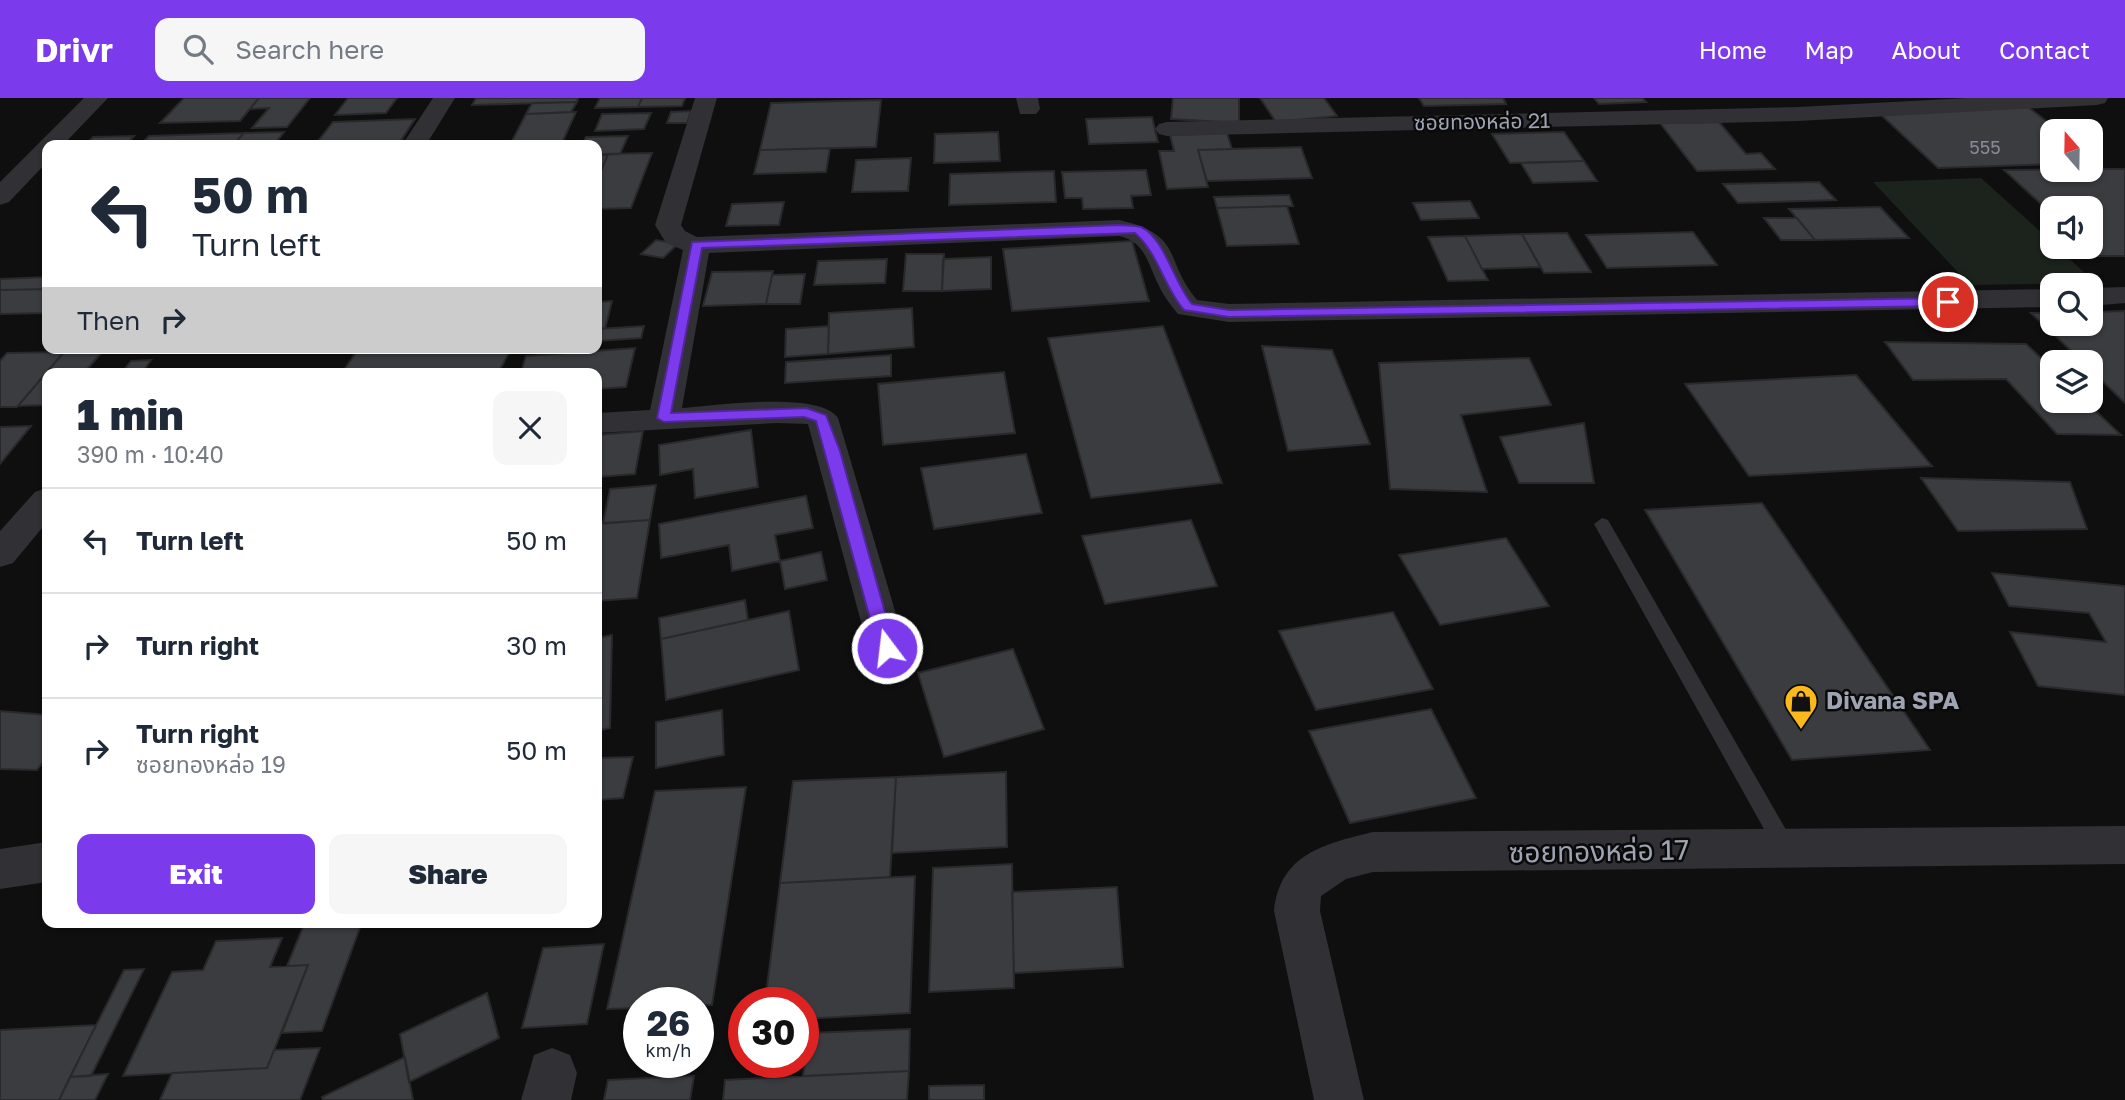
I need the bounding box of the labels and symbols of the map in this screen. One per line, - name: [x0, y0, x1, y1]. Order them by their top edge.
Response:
- street label: ซอยทองหล่อ 21: [1414, 107, 1550, 135]
- north arrow: [2040, 119, 2104, 182]
- house number: 555: [1969, 136, 2001, 158]
- pin: [1918, 272, 1978, 332]
- position arrow: [850, 611, 924, 685]
- shop icon: Divana SPA: [1782, 682, 1820, 731]
- place label: Divana SPA: [1826, 685, 1959, 714]
- street label: ซอยทองหล่อ 17: [1509, 832, 1689, 869]
- speed limit sign: 30: [728, 987, 819, 1078]

